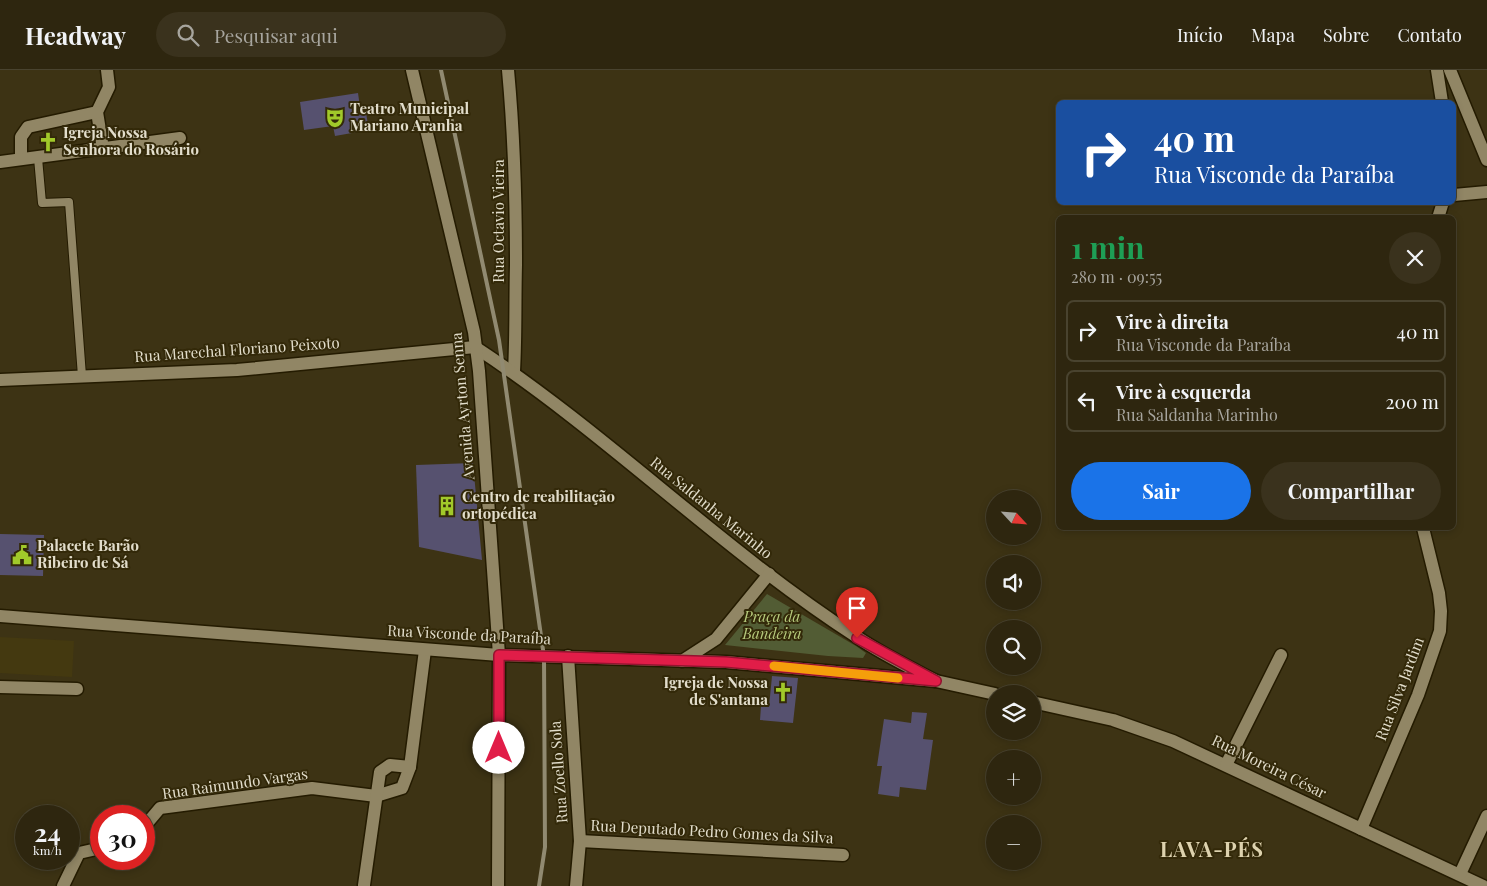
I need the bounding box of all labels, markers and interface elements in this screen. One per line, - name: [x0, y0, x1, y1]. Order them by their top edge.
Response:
- search box: [156, 12, 506, 57]
- text: Headway: [25, 19, 126, 51]
- icon: search: [174, 21, 202, 49]
- text: Pesquisar aqui: [214, 22, 338, 48]
- text: Início: [1177, 23, 1223, 47]
- text: Mapa: [1251, 23, 1295, 47]
- text: Sobre: [1323, 23, 1369, 47]
- text: Contato: [1397, 23, 1462, 47]
- place label: Teatro Municipal Mariano Aranha: [350, 98, 469, 135]
- theatre icon: Teatro Municipal Mariano Aranha: [324, 107, 346, 129]
- text: 40 m: [1154, 114, 1235, 161]
- icon: right: [1071, 120, 1136, 185]
- place label: Igreja Nossa Senhora do Rosário: [63, 122, 199, 159]
- church icon: Igreja Nossa Senhora do Rosário: [37, 131, 59, 153]
- street label: Rua Octavio Vieira: [488, 159, 508, 283]
- text: Rua Visconde da Paraíba: [1154, 159, 1394, 189]
- text: 1 min: [1071, 227, 1145, 267]
- button: close: [1389, 232, 1441, 284]
- text: 280 m · 09:55: [1071, 266, 1162, 287]
- text: Vire à direita: [1116, 308, 1229, 334]
- icon: right: [1073, 317, 1101, 345]
- text: 40 m: [1397, 318, 1439, 344]
- street label: Avenida Ayrton Senna: [446, 331, 478, 482]
- street label: Rua Marechal Floriano Peixoto: [134, 332, 340, 366]
- text: Rua Visconde da Paraíba: [1116, 334, 1291, 355]
- text: Vire à esquerda: [1116, 378, 1251, 404]
- icon: left: [1073, 387, 1101, 415]
- text: 200 m: [1385, 388, 1439, 414]
- text: Rua Saldanha Marinho: [1116, 404, 1278, 425]
- street label: Rua Saldanha Marinho: [646, 452, 777, 563]
- button: Sair: [1071, 462, 1251, 520]
- button: Compartilhar: [1261, 462, 1441, 520]
- place label: Centro de reabilitação ortopédica: [462, 486, 615, 523]
- north arrow: [986, 490, 1041, 545]
- map controls: [986, 490, 1041, 870]
- building icon: Centro de reabilitação ortopédica: [436, 495, 458, 517]
- place label: Palacete Barão Ribeiro de Sá: [37, 535, 139, 572]
- public building icon: Palacete Barão Ribeiro de Sá: [11, 544, 33, 566]
- button: sound: [986, 555, 1041, 610]
- pin: [836, 587, 878, 638]
- icon: arrive: [843, 594, 871, 622]
- park label: Praça da Bandeira: [741, 606, 802, 643]
- street label: Rua Visconde da Paraíba: [387, 620, 552, 648]
- button: search: [986, 620, 1041, 675]
- street label: Rua Silva Jardim: [1370, 633, 1428, 743]
- place label: Igreja de Nossa de S'antana: [664, 672, 768, 709]
- church icon: Igreja de Nossa de S'antana: [772, 681, 794, 703]
- button: layers: [986, 685, 1041, 740]
- street label: Rua Zoello Sola: [544, 720, 572, 824]
- position arrow: [472, 721, 524, 773]
- street label: Rua Moreira César: [1209, 730, 1330, 803]
- button: +: [986, 750, 1041, 805]
- street label: Rua Raimundo Vargas: [161, 763, 309, 803]
- speed limit sign: 30: [90, 805, 155, 870]
- text: 24: [34, 815, 61, 848]
- street label: Rua Deputado Pedro Gomes da Silva: [590, 815, 835, 847]
- button: −: [986, 815, 1041, 870]
- district label: LAVA-PÉS: [1160, 835, 1264, 862]
- text: km/h: [33, 842, 62, 858]

